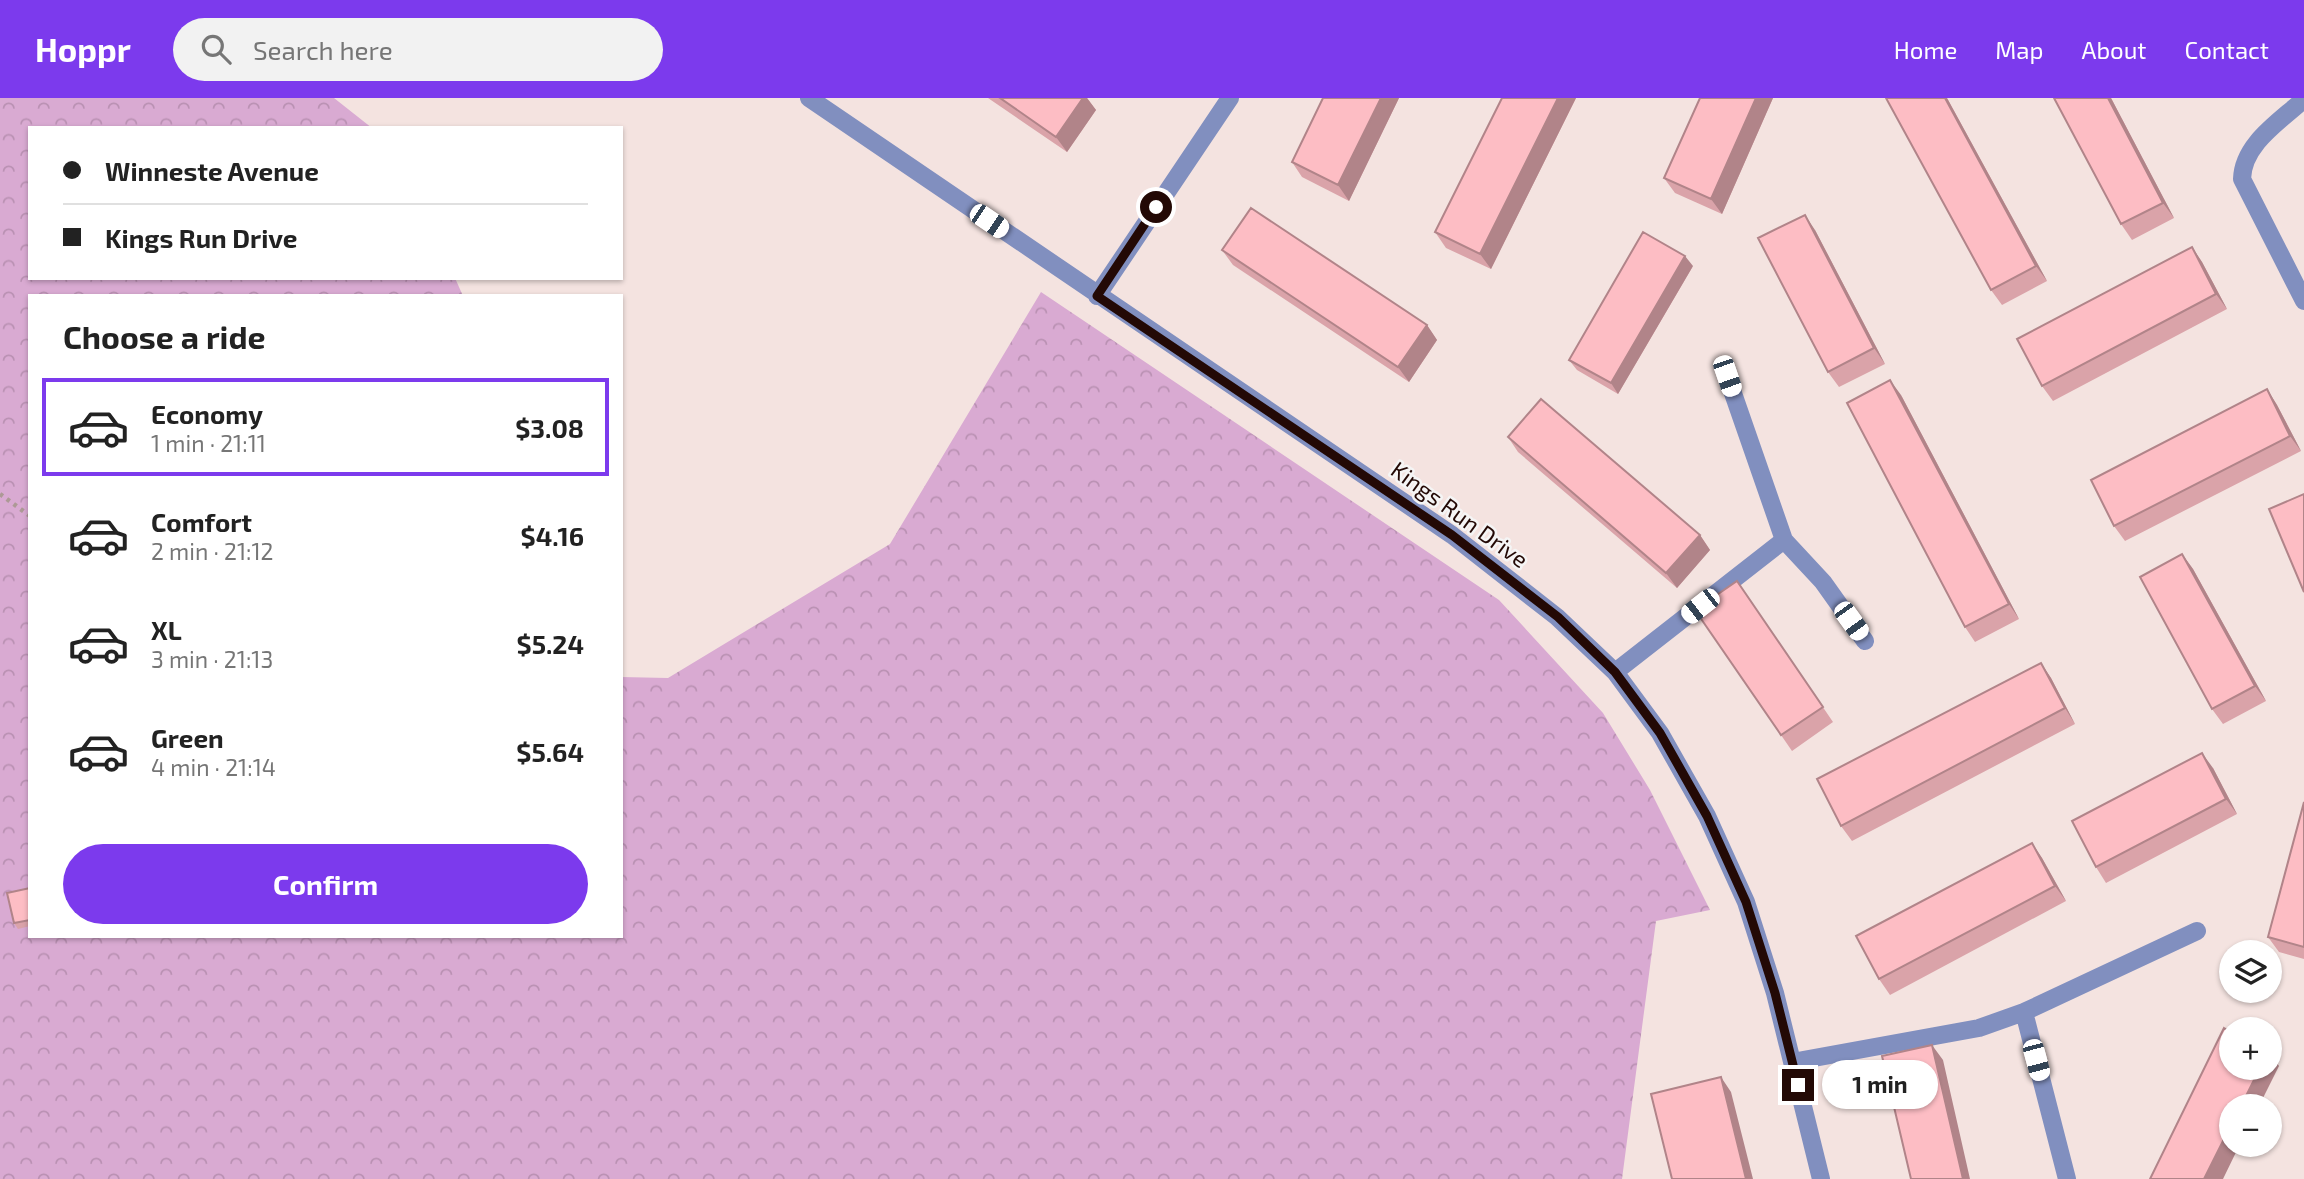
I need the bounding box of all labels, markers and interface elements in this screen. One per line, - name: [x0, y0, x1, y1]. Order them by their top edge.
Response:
- search box: [173, 18, 663, 81]
- text: Hoppr: [35, 29, 131, 69]
- icon: search: [197, 30, 235, 68]
- text: Search here: [253, 34, 393, 65]
- text: Home: [1894, 35, 1957, 64]
- text: Map: [1995, 35, 2043, 64]
- text: About: [2081, 35, 2147, 64]
- text: Contact: [2185, 35, 2269, 64]
- text: Winneste Avenue: [105, 155, 319, 186]
- route start: [1140, 191, 1172, 223]
- car: [966, 201, 1013, 241]
- text: Kings Run Drive: [105, 222, 297, 253]
- text: Choose a ride: [63, 317, 266, 355]
- car: [1711, 353, 1744, 399]
- icon: car: [67, 396, 130, 459]
- text: Economy: [151, 398, 263, 429]
- text: $3.08: [515, 412, 584, 443]
- text: 1 min · 21:11: [151, 429, 266, 457]
- street label: Kings Run Drive: [1386, 455, 1534, 573]
- icon: car: [67, 504, 130, 567]
- text: Comfort: [151, 506, 252, 537]
- text: $4.16: [521, 520, 584, 551]
- text: 2 min · 21:12: [151, 537, 274, 565]
- car: [1677, 585, 1724, 627]
- car: [1831, 598, 1872, 644]
- icon: car: [67, 612, 130, 675]
- text: XL: [151, 614, 182, 645]
- text: $5.24: [517, 628, 584, 659]
- text: 3 min · 21:13: [151, 645, 273, 673]
- icon: car: [67, 720, 130, 783]
- text: Green: [151, 722, 224, 753]
- text: $5.64: [516, 736, 584, 767]
- text: 4 min · 21:14: [151, 753, 276, 781]
- button: Confirm: [63, 844, 588, 924]
- map controls: [2219, 940, 2282, 1157]
- button: layers: [2219, 940, 2282, 1003]
- button: +: [2219, 1017, 2282, 1080]
- car: [2021, 1037, 2052, 1083]
- callout: 1 min: [1822, 1060, 1938, 1110]
- route end: [1782, 1069, 1814, 1101]
- text: 1 min: [1852, 1070, 1908, 1098]
- button: −: [2219, 1094, 2282, 1157]

